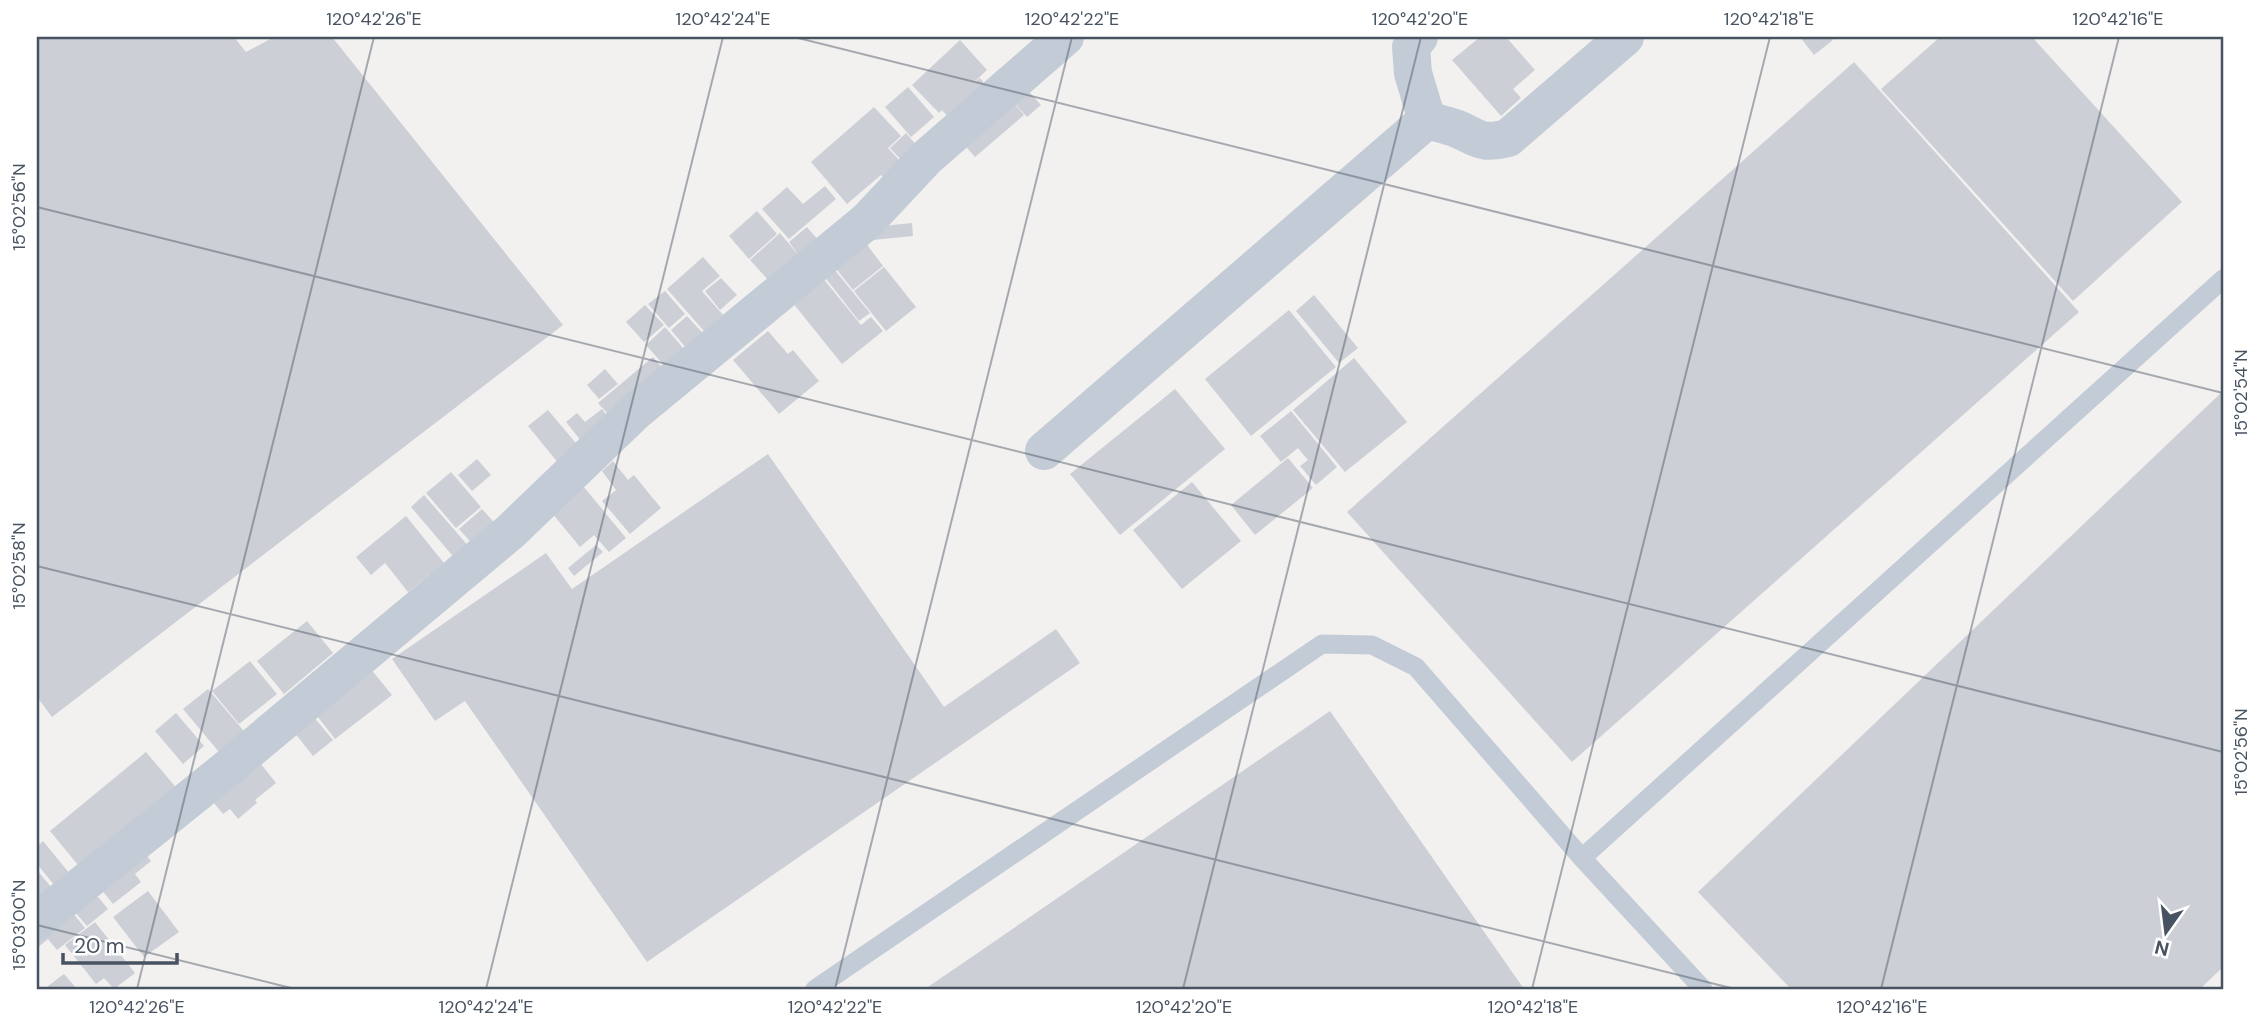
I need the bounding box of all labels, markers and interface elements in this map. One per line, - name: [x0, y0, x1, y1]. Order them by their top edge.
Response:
- text: 120°42'26"E: [326, 7, 422, 31]
- text: 120°42'24"E: [676, 7, 770, 31]
- text: 120°42'22"E: [1025, 7, 1119, 31]
- text: 120°42'20"E: [1372, 7, 1468, 31]
- text: 120°42'18"E: [1724, 7, 1814, 31]
- text: 120°42'16"E: [2073, 7, 2163, 31]
- text: 15°02'56"N: [7, 163, 31, 251]
- text: 15°02'54"N: [2229, 349, 2253, 437]
- text: 15°02'58"N: [7, 522, 31, 610]
- text: 15°02'56"N: [2229, 708, 2253, 796]
- text: 15°03'00"N: [7, 880, 31, 970]
- north arrow: [2130, 897, 2200, 967]
- scale bar: [63, 921, 177, 965]
- text: 20 m: [74, 932, 125, 960]
- text: N: [2152, 934, 2172, 962]
- text: 120°42'26"E: [89, 995, 185, 1019]
- text: 120°42'24"E: [439, 995, 533, 1019]
- text: 120°42'22"E: [788, 995, 882, 1019]
- text: 120°42'20"E: [1136, 995, 1232, 1019]
- text: 120°42'18"E: [1488, 995, 1578, 1019]
- text: 120°42'16"E: [1837, 995, 1927, 1019]

